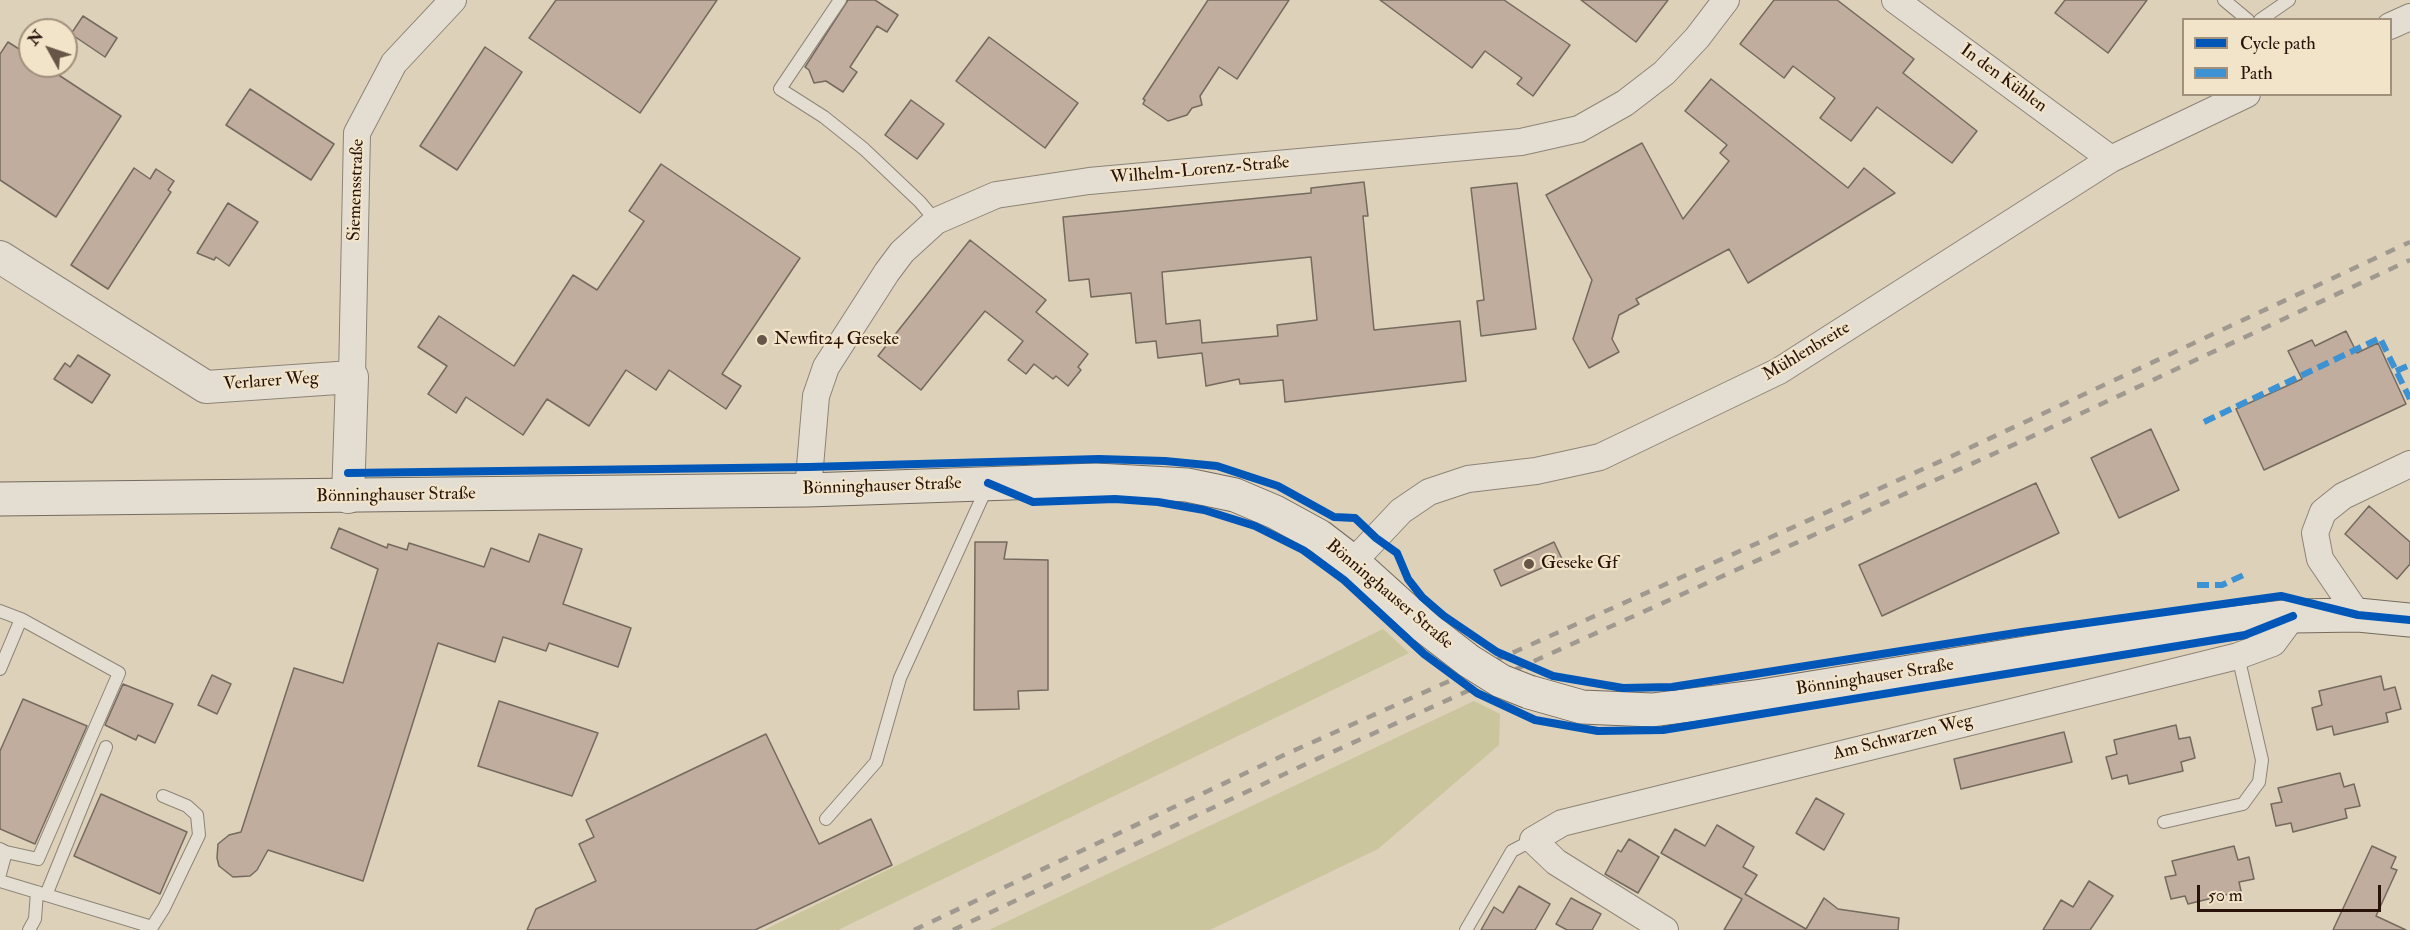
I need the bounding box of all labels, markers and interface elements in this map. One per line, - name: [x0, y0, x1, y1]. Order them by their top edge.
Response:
- north arrow: [18, 18, 78, 78]
- legend: [2182, 18, 2392, 96]
- text: N: [23, 26, 48, 50]
- text: Cycle path: [2240, 32, 2316, 55]
- street label: In den Kühlen: [1955, 40, 2051, 118]
- text: Path: [2240, 62, 2273, 85]
- street label: Siemensstraße: [344, 138, 370, 242]
- street label: Wilhelm-Lorenz-Straße: [1110, 152, 1290, 190]
- street label: Mühlenbreite: [1759, 317, 1855, 387]
- place label: Newfit24 Geseke: [774, 329, 899, 351]
- marker: Newfit24 Geseke: [755, 333, 769, 347]
- street label: Verlarer Weg: [223, 368, 319, 396]
- street label: Bönninghauser Straße: [802, 473, 962, 501]
- street label: Bönninghauser Straße: [316, 484, 476, 508]
- street label: Bönninghauser Straße: [1321, 535, 1457, 655]
- place label: Geseke Gf: [1541, 553, 1618, 575]
- marker: Geseke Gf: [1522, 557, 1536, 571]
- street label: Bönninghauser Straße: [1795, 655, 1955, 701]
- street label: Am Schwarzen Weg: [1831, 710, 1975, 766]
- scale bar: [2200, 873, 2384, 911]
- text: 50 m: [2208, 884, 2243, 907]

